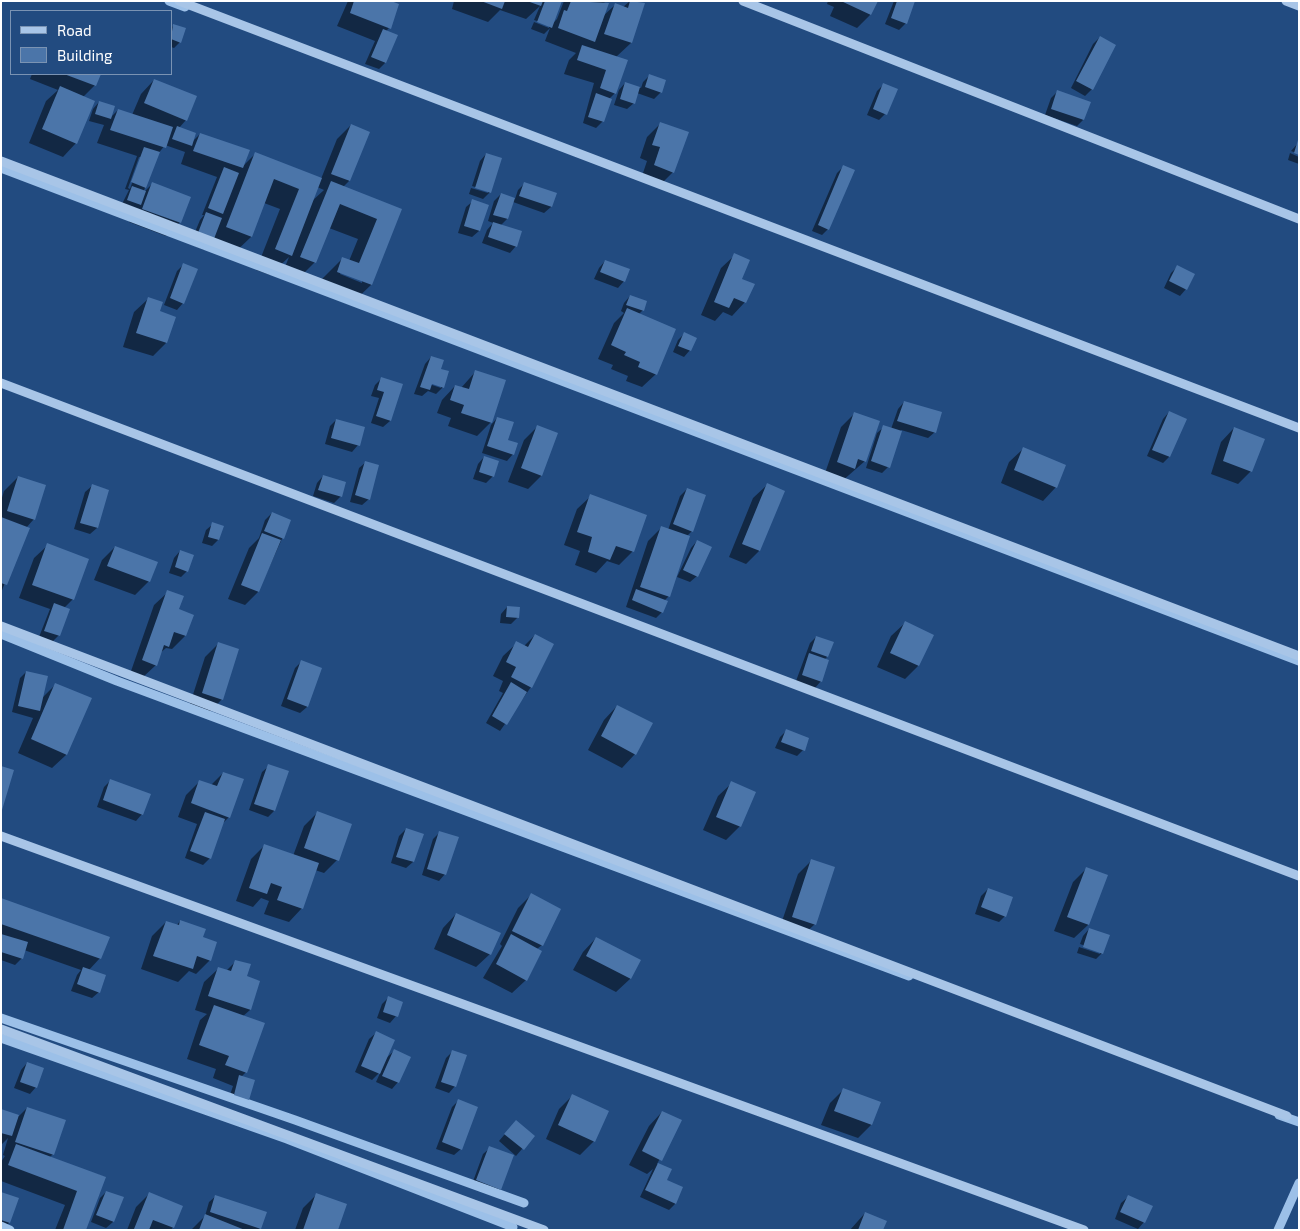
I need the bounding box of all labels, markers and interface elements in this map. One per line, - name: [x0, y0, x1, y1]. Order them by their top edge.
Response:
- legend: [10, 10, 172, 75]
- text: Road: [57, 21, 92, 39]
- text: Building: [57, 46, 112, 64]

